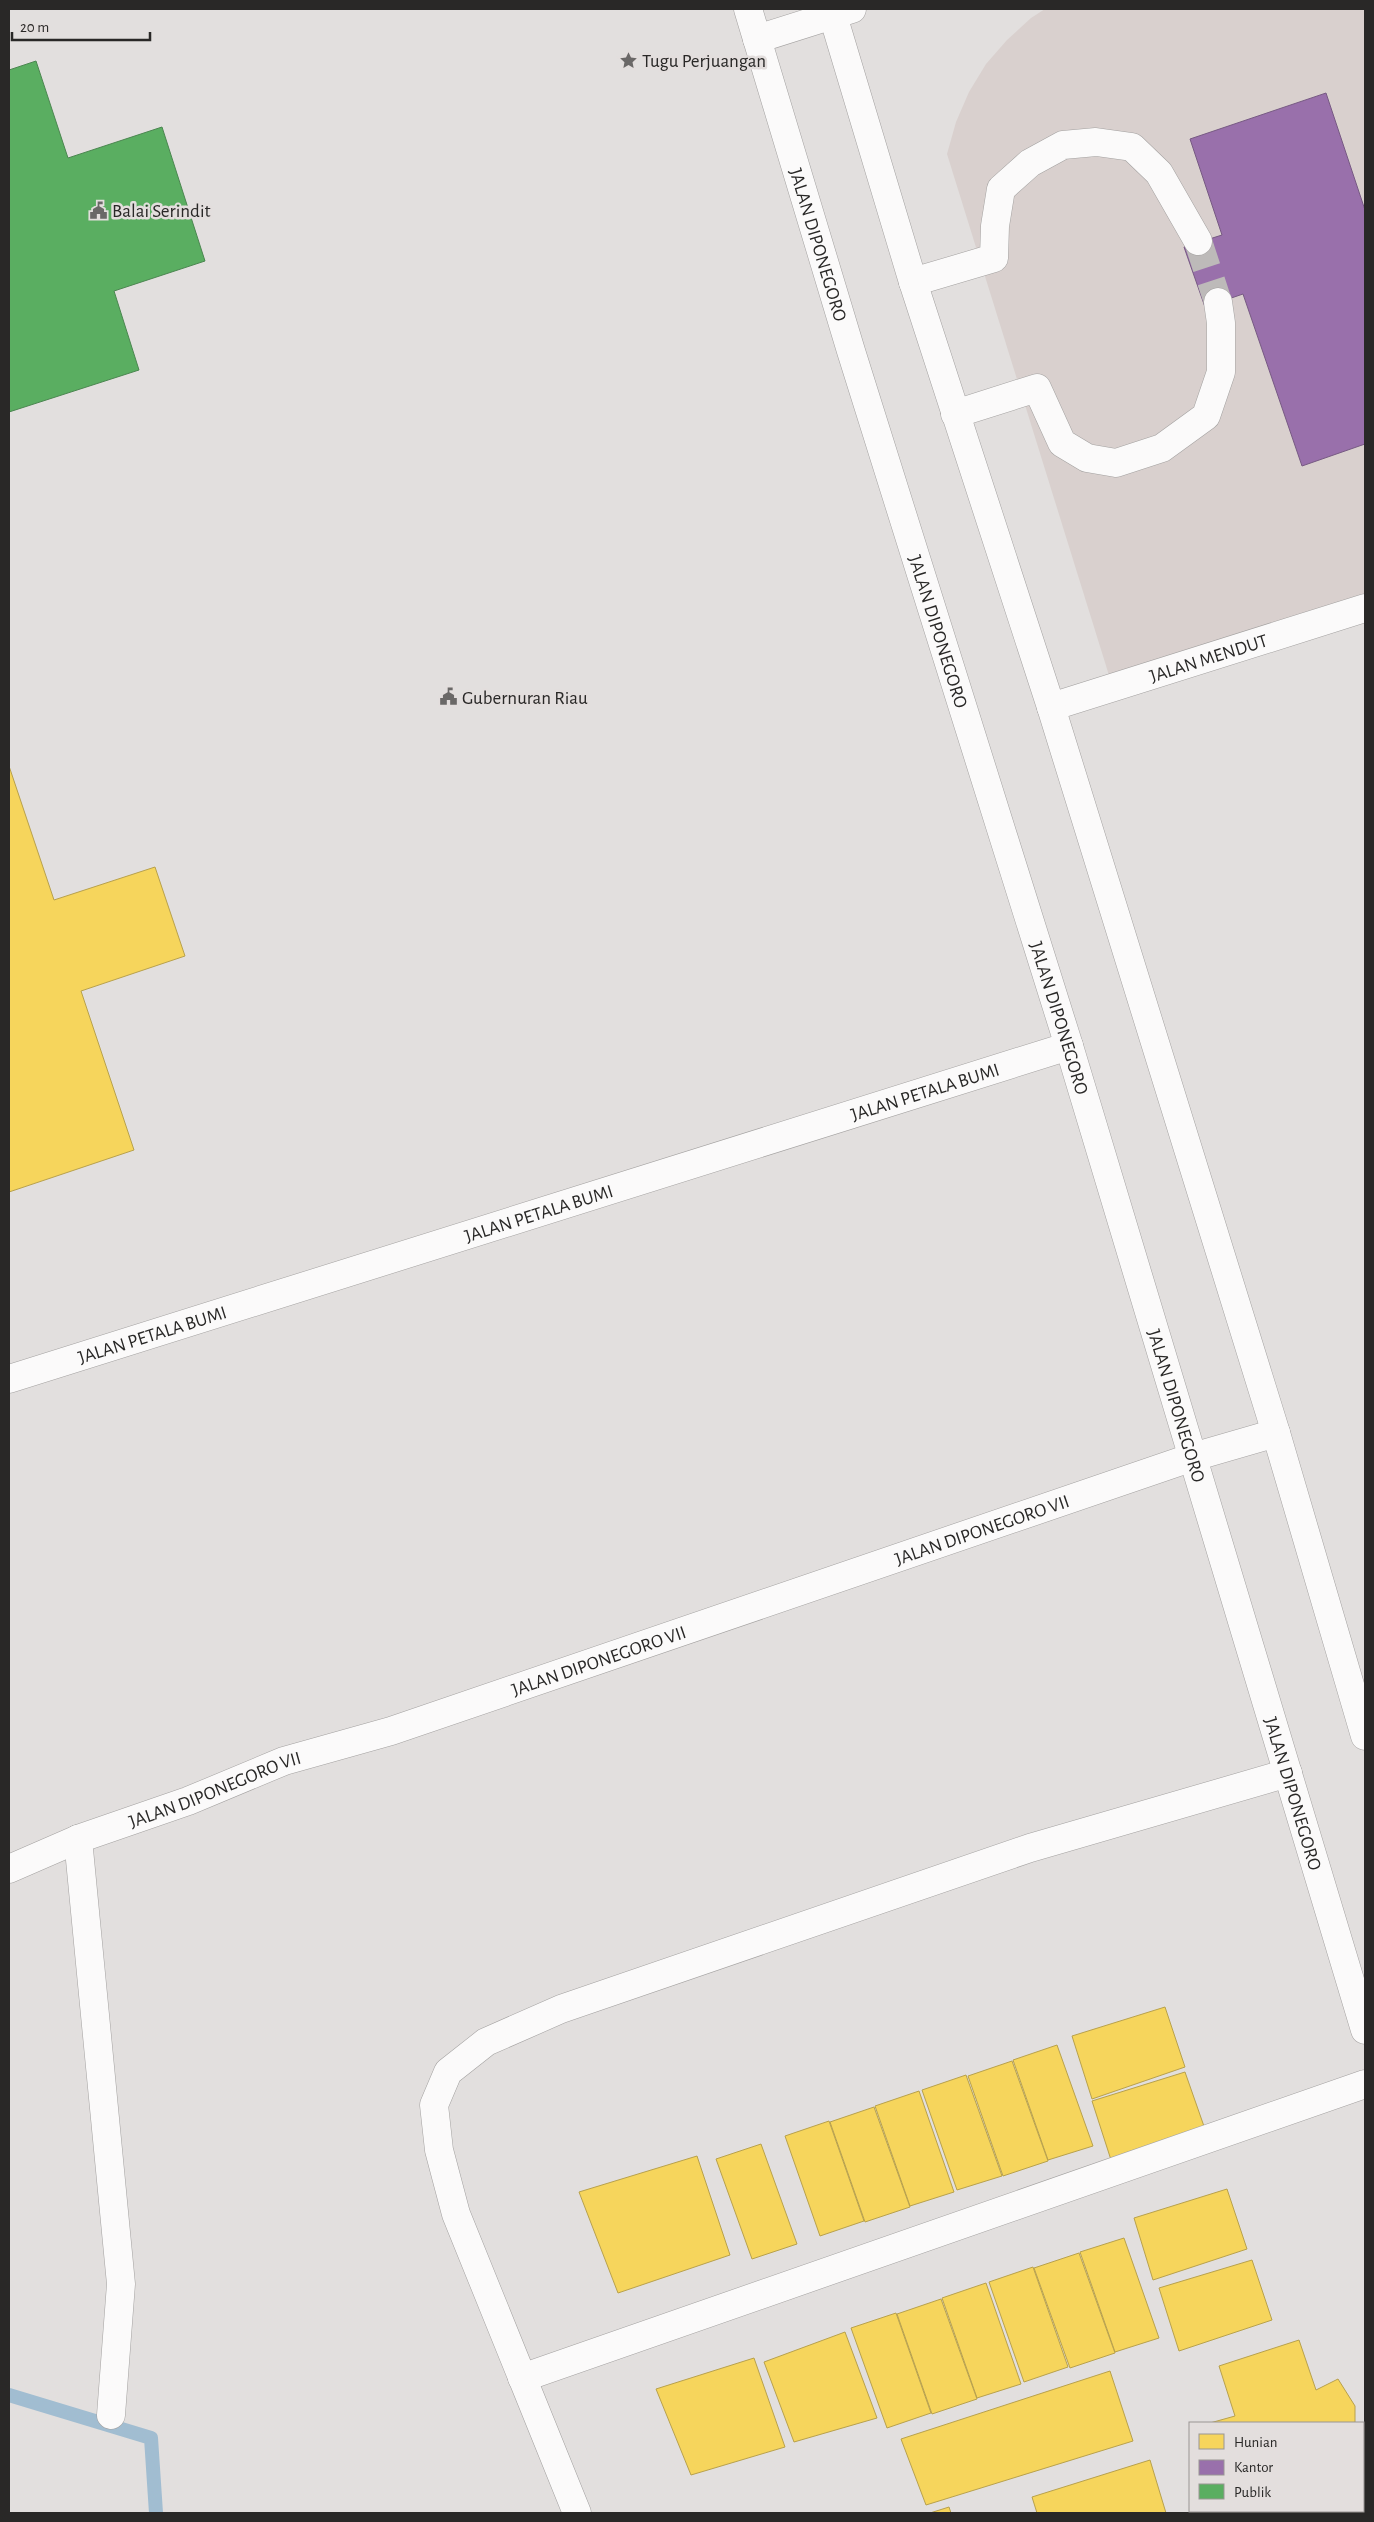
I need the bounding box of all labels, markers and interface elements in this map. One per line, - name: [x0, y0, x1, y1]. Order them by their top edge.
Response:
- scale bar: [12, 10, 150, 42]
- text: 20 m: [20, 20, 49, 35]
- place icon: Tugu Perjuangan: [618, 50, 638, 70]
- place label: Tugu Perjuangan: [642, 52, 766, 71]
- street label: JALAN DIPONEGORO: [785, 166, 850, 324]
- public building icon: Balai Serindit: [88, 200, 108, 220]
- place label: Balai Serindit: [112, 202, 211, 221]
- street label: JALAN DIPONEGORO: [905, 553, 970, 711]
- street label: JALAN MENDUT: [1148, 631, 1270, 686]
- public building icon: Gubernuran Riau: [438, 687, 458, 707]
- place label: Gubernuran Riau: [462, 689, 588, 708]
- street label: JALAN DIPONEGORO: [1026, 940, 1091, 1097]
- street label: JALAN PETALA BUMI: [849, 1061, 1002, 1125]
- street label: JALAN PETALA BUMI: [462, 1182, 615, 1246]
- street label: JALAN PETALA BUMI: [76, 1303, 229, 1368]
- street label: JALAN DIPONEGORO: [1144, 1327, 1208, 1485]
- street label: JALAN DIPONEGORO VII: [893, 1492, 1072, 1569]
- street label: JALAN DIPONEGORO VII: [509, 1623, 689, 1700]
- street label: JALAN DIPONEGORO: [1260, 1715, 1324, 1873]
- street label: JALAN DIPONEGORO VII: [127, 1749, 303, 1832]
- legend: [1189, 2422, 1364, 2512]
- text: Hunian: [1234, 2435, 1278, 2450]
- text: Kantor: [1234, 2460, 1273, 2475]
- text: Publik: [1234, 2485, 1271, 2500]

